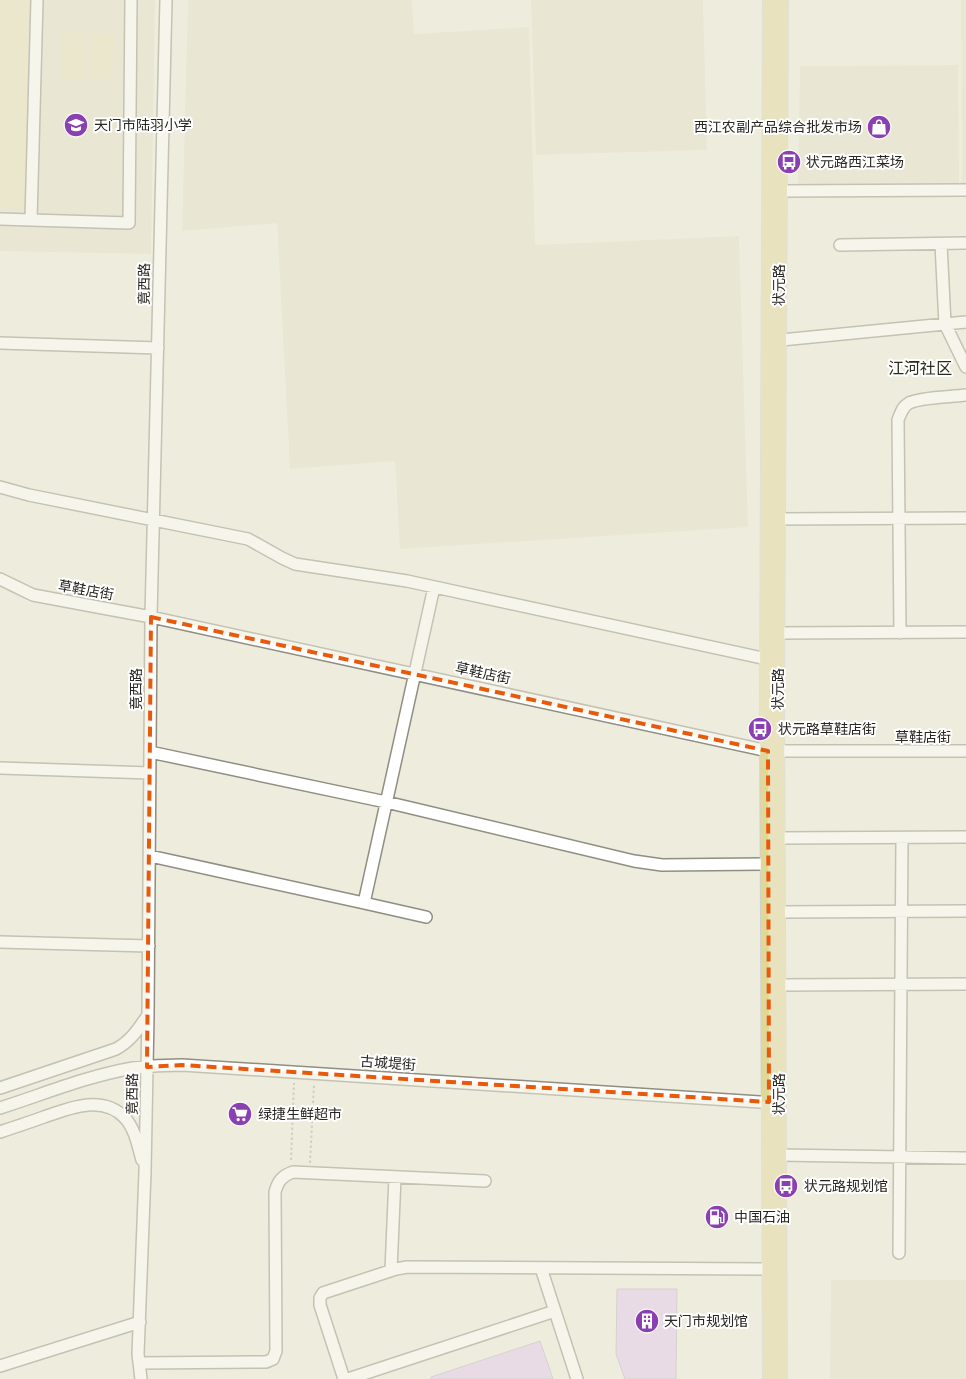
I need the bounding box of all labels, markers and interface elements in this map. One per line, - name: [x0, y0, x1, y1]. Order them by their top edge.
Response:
- school or university icon: 天门市陆羽小学: [63, 112, 89, 138]
- shop icon: 西江农副产品综合批发市场: [866, 114, 892, 140]
- place label: 天门市陆羽小学: [94, 117, 192, 134]
- place label: 西江农副产品综合批发市场: [694, 119, 862, 136]
- bus stop icon: 状元路西江菜场: [776, 149, 802, 175]
- place label: 状元路西江菜场: [806, 154, 904, 171]
- street label: 竟西路: [136, 263, 153, 305]
- street label: 状元路: [771, 264, 788, 306]
- district label: 江河社区: [888, 359, 952, 378]
- street label: 草鞋店街: [57, 577, 115, 604]
- street label: 草鞋店街: [454, 659, 512, 688]
- street label: 竟西路: [128, 668, 145, 710]
- street label: 状元路: [770, 668, 787, 710]
- bus stop icon: 状元路草鞋店街: [747, 716, 773, 742]
- place label: 状元路草鞋店街: [778, 721, 876, 738]
- street label: 草鞋店街: [895, 729, 951, 746]
- street label: 古城堤街: [359, 1053, 416, 1074]
- street label: 竟西路: [124, 1073, 141, 1115]
- street label: 状元路: [771, 1073, 788, 1115]
- supermarket icon: 绿捷生鲜超市: [227, 1101, 253, 1127]
- place label: 绿捷生鲜超市: [258, 1106, 342, 1123]
- bus stop icon: 状元路规划馆: [773, 1173, 799, 1199]
- place label: 状元路规划馆: [804, 1178, 888, 1195]
- fuel station icon: 中国石油: [704, 1204, 730, 1230]
- place label: 中国石油: [734, 1209, 790, 1226]
- building icon: 天门市规划馆: [634, 1308, 660, 1334]
- place label: 天门市规划馆: [664, 1313, 748, 1330]

